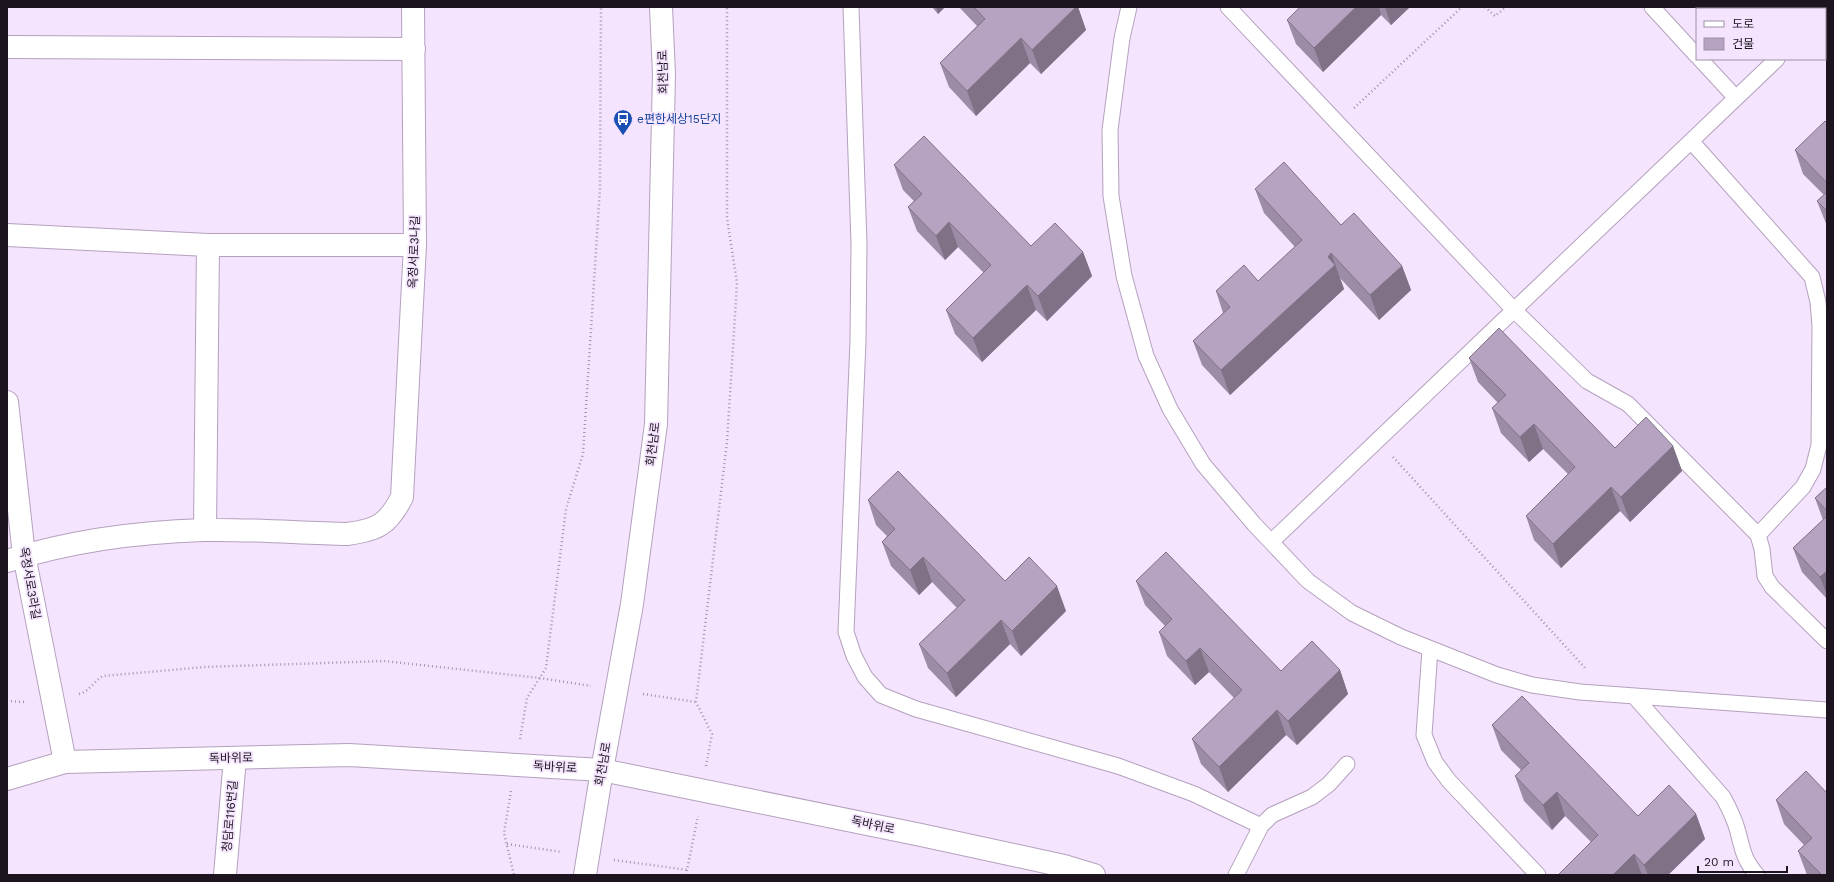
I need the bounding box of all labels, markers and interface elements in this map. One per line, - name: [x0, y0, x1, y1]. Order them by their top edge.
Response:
- legend: [1696, 8, 1826, 60]
- text: 도로: [1732, 17, 1754, 31]
- text: 건물: [1732, 37, 1754, 51]
- street label: 회천남로: [656, 50, 670, 94]
- bus stop icon: e편한세상15단지: [612, 108, 634, 136]
- place label: e편한세상15단지: [637, 112, 722, 126]
- street label: 옥정서로3나길: [406, 215, 422, 289]
- street label: 회천남로: [643, 421, 663, 467]
- street label: 옥정서로3라길: [17, 546, 43, 620]
- street label: 회천남로: [592, 741, 614, 787]
- street label: 독바위로: [209, 751, 253, 765]
- street label: 독바위로: [533, 759, 577, 775]
- street label: 청담로116번길: [220, 780, 240, 852]
- street label: 독바위로: [850, 814, 896, 836]
- scale bar: [1698, 848, 1787, 874]
- text: 20 m: [1704, 855, 1734, 869]

